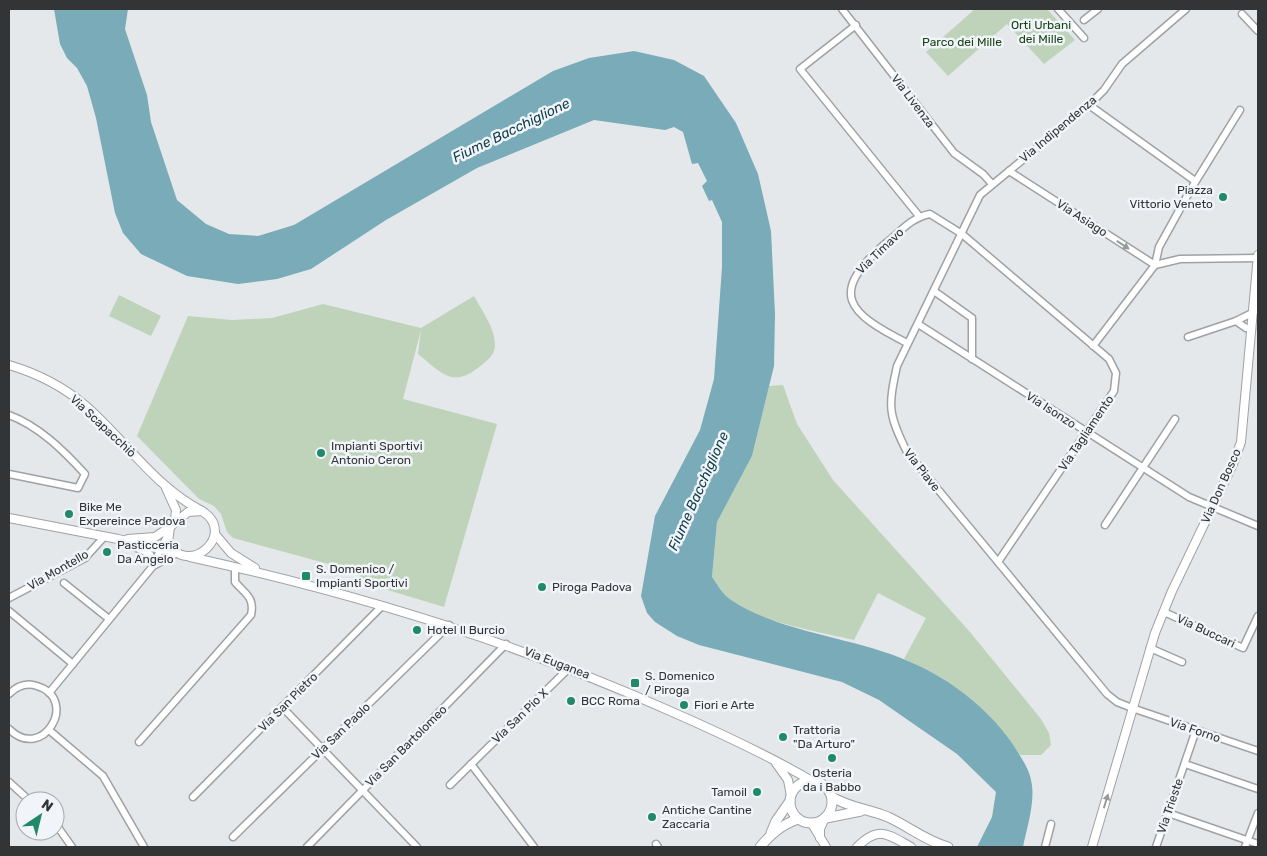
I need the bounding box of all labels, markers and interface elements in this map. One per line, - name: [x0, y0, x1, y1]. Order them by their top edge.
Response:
- park label: Orti Urbani dei Mille: [1011, 18, 1071, 46]
- park label: Parco dei Mille: [922, 35, 1002, 49]
- street label: Via Livenza: [888, 72, 938, 130]
- street label: Via Indipendenza: [1017, 93, 1099, 165]
- water label: Fiume Bacchiglione: [450, 95, 573, 166]
- place label: Piazza Vittorio Veneto: [1130, 183, 1213, 211]
- marker: Piazza Vittorio Veneto: [1217, 191, 1229, 203]
- street label: Via Asiago: [1054, 196, 1110, 240]
- street label: Via Timavo: [853, 225, 907, 277]
- one-way arrow: [1117, 240, 1130, 249]
- street label: Via Isonzo: [1023, 389, 1079, 431]
- street label: Via Scapacchiò: [67, 392, 139, 460]
- street label: Via Tagliamento: [1056, 392, 1117, 473]
- water label: Fiume Bacchiglione: [665, 429, 732, 553]
- place label: Impianti Sportivi Antonio Ceron: [331, 439, 423, 467]
- street label: Via Piave: [901, 446, 943, 494]
- street label: Via Don Bosco: [1198, 446, 1244, 525]
- marker: Impianti Sportivi Antonio Ceron: [315, 447, 327, 459]
- place label: Bike Me Expereince Padova: [79, 500, 185, 528]
- marker: Bike Me Expereince Padova: [63, 508, 75, 520]
- place label: Pasticceria Da Angelo: [117, 538, 179, 566]
- marker: Pasticceria Da Angelo: [101, 546, 113, 558]
- street label: Via Montello: [25, 547, 91, 593]
- place label: S. Domenico / Impianti Sportivi: [316, 562, 408, 590]
- marker: S. Domenico / Impianti Sportivi: [300, 570, 312, 582]
- place label: Piroga Padova: [552, 580, 632, 594]
- marker: Piroga Padova: [536, 581, 548, 593]
- street label: Via Buccari: [1175, 611, 1238, 651]
- place label: Hotel Il Burcio: [427, 623, 505, 637]
- marker: Hotel Il Burcio: [411, 624, 423, 636]
- street label: Via Euganea: [522, 644, 592, 682]
- street label: Via San Pietro: [256, 669, 321, 734]
- place label: S. Domenico / Piroga: [645, 669, 715, 697]
- marker: S. Domenico / Piroga: [629, 677, 641, 689]
- street label: Via San Pio X: [489, 685, 551, 746]
- place label: BCC Roma: [581, 694, 640, 708]
- marker: BCC Roma: [565, 695, 577, 707]
- place label: Fiori e Arte: [694, 698, 755, 712]
- marker: Fiori e Arte: [678, 699, 690, 711]
- street label: Via San Paolo: [309, 700, 373, 762]
- street label: Via San Bartolomeo: [362, 702, 450, 790]
- street label: Via Forno: [1168, 715, 1222, 745]
- place label: Trattoria "Da Arturo": [793, 723, 855, 751]
- marker: Trattoria "Da Arturo": [777, 731, 789, 743]
- marker: Osteria da i Babbo: [826, 752, 838, 764]
- place label: Osteria da i Babbo: [803, 766, 861, 794]
- street label: Via Trieste: [1154, 776, 1186, 836]
- place label: Tamoil: [711, 785, 747, 799]
- marker: Tamoil: [751, 786, 763, 798]
- north arrow: [15, 791, 65, 841]
- one-way arrow: [1103, 793, 1111, 808]
- text: N: [38, 796, 56, 816]
- place label: Antiche Cantine Zaccaria: [662, 803, 752, 831]
- marker: Antiche Cantine Zaccaria: [646, 811, 658, 823]

